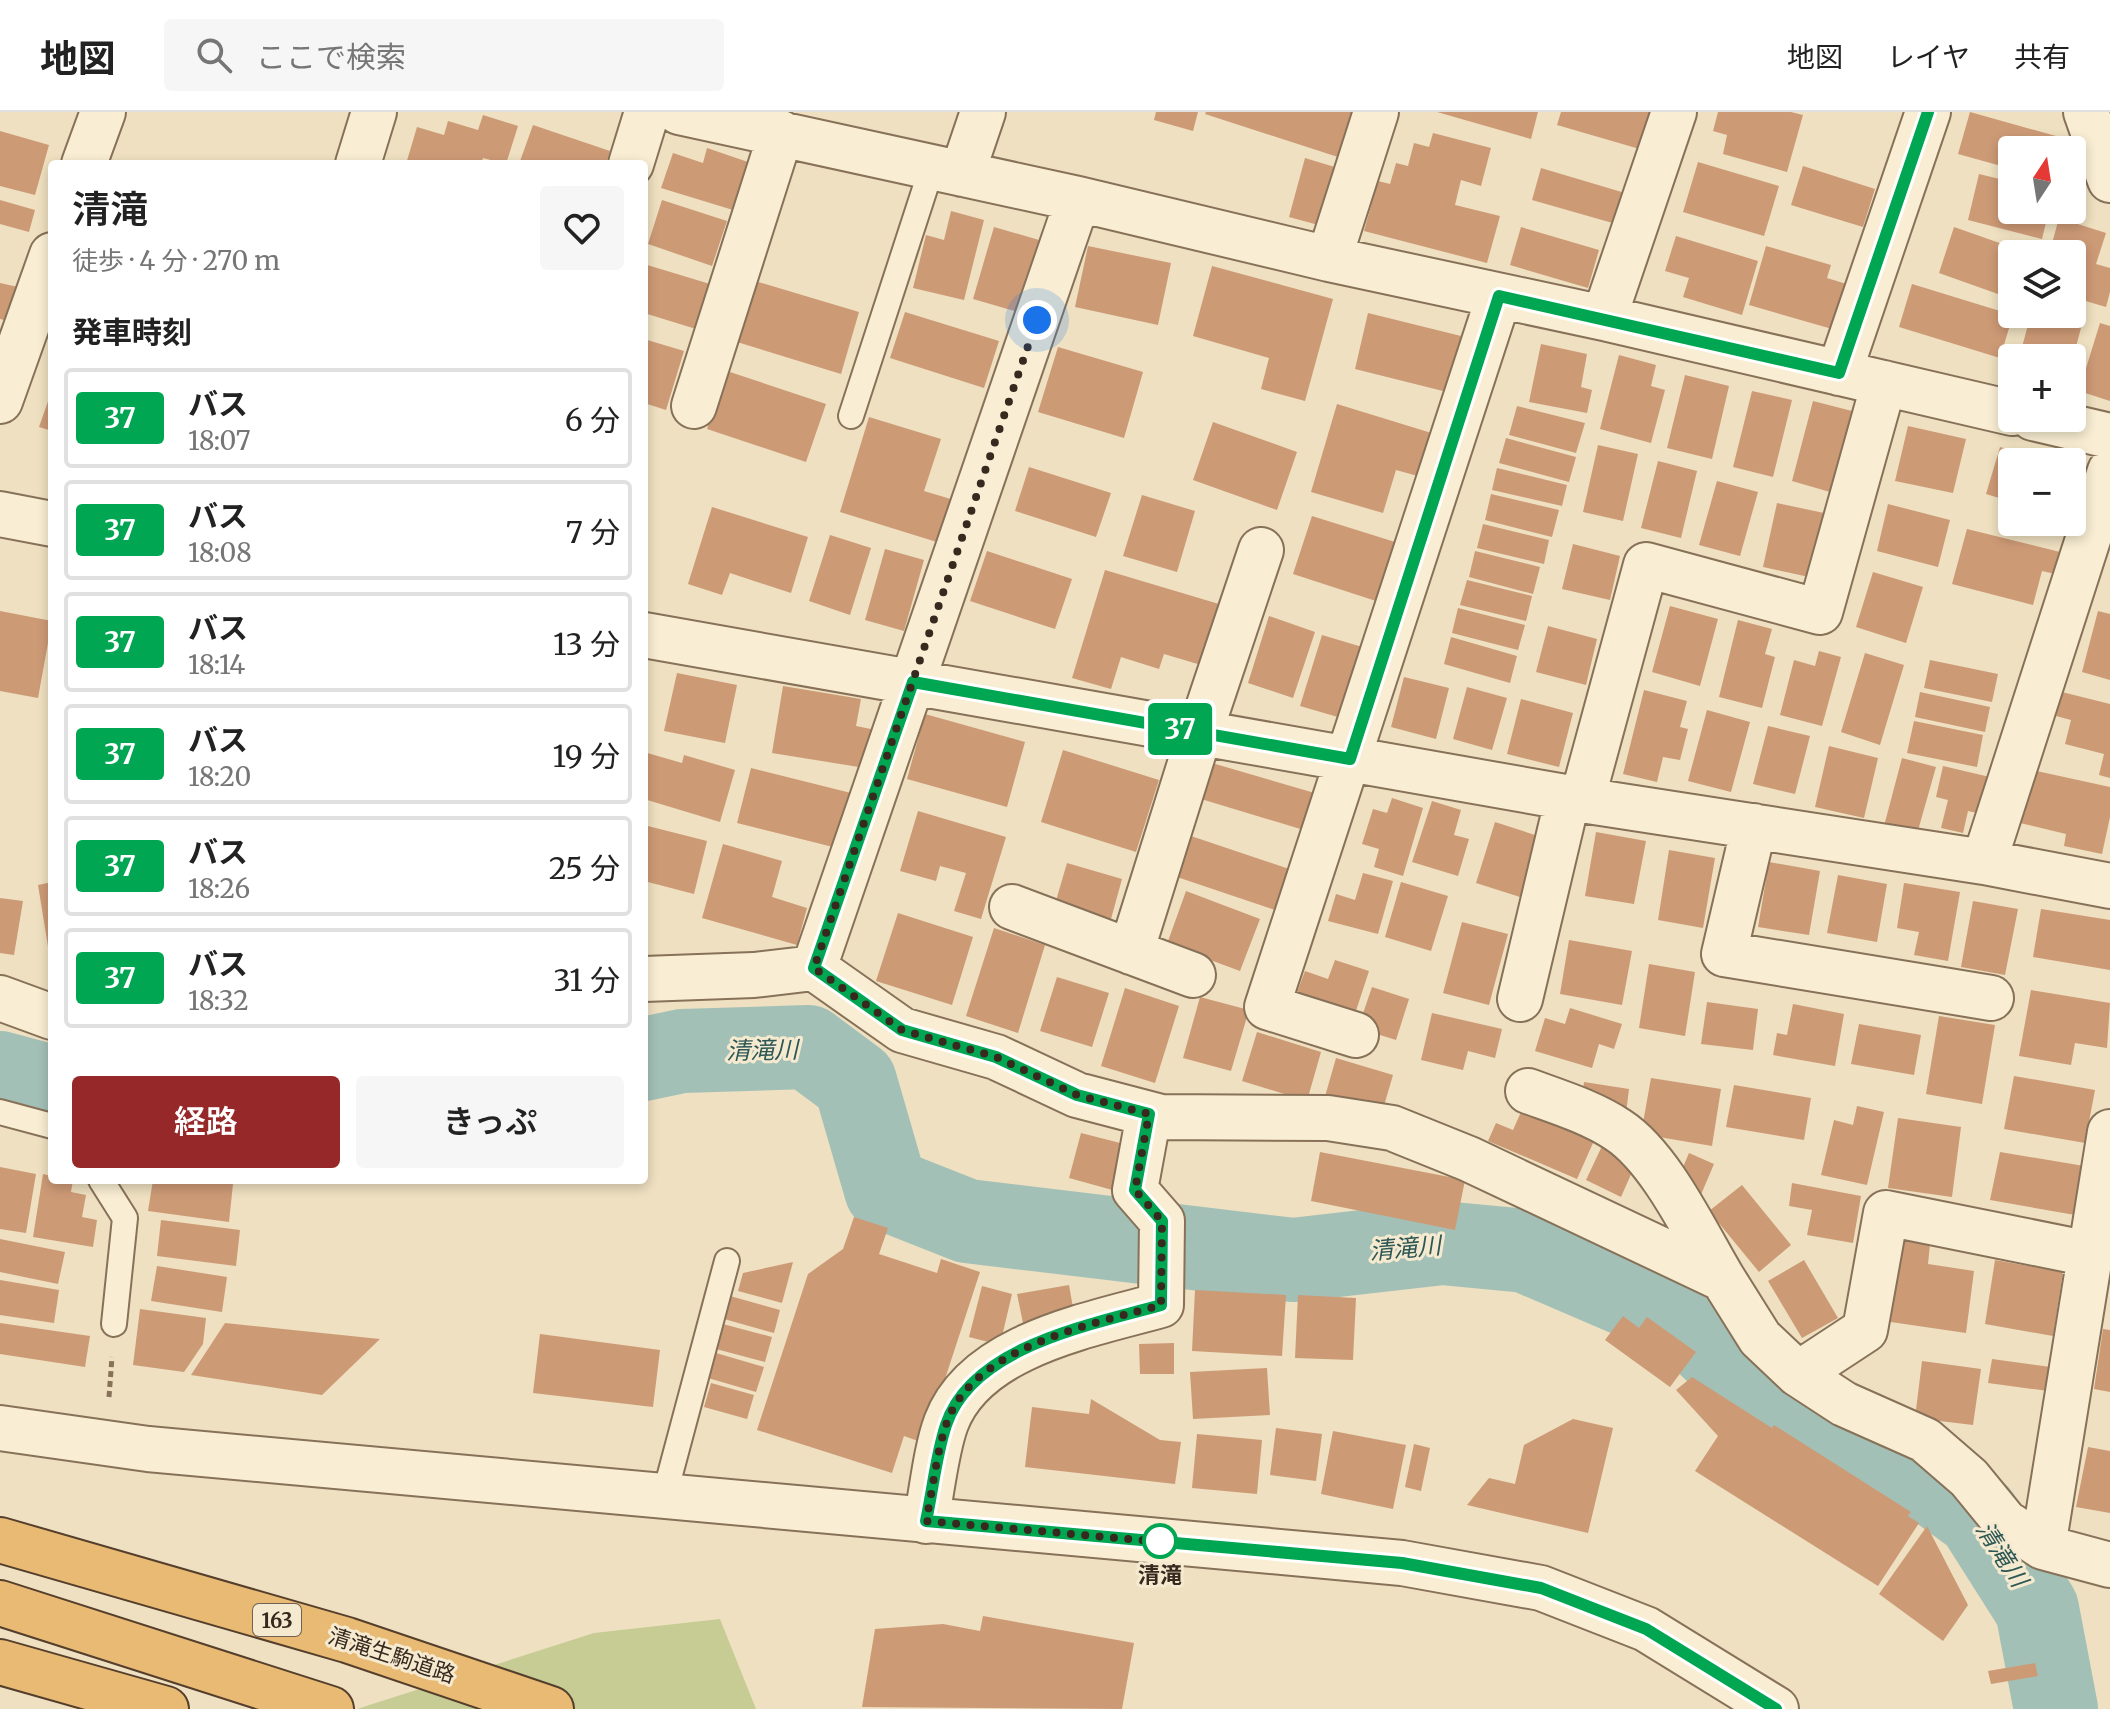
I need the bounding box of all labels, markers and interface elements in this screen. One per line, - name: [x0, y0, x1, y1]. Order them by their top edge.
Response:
- search box: [164, 19, 724, 91]
- icon: search: [192, 33, 236, 77]
- text: 地図: [40, 35, 116, 82]
- text: ここで検索: [256, 38, 406, 76]
- text: 地図: [1787, 39, 1843, 75]
- text: レイヤ: [1887, 39, 1970, 75]
- text: 共有: [2014, 39, 2070, 75]
- north arrow: [1998, 136, 2086, 224]
- map controls: [1998, 136, 2086, 536]
- text: 清滝: [72, 186, 148, 233]
- button: heart: [540, 186, 624, 270]
- button: layers: [1998, 240, 2086, 328]
- text: 徒歩 · 4 分 · 270 m: [72, 244, 280, 277]
- your location: [1017, 300, 1057, 340]
- text: 発車時刻: [72, 313, 192, 351]
- button: +: [1998, 344, 2086, 432]
- text: バス: [188, 385, 248, 423]
- text: 37: [104, 400, 136, 436]
- text: 6 分: [565, 401, 620, 439]
- text: 18:07: [188, 424, 251, 457]
- button: −: [1998, 448, 2086, 536]
- text: バス: [188, 497, 248, 535]
- text: 37: [104, 512, 136, 548]
- text: 7 分: [566, 513, 620, 551]
- text: 18:08: [188, 536, 252, 569]
- text: バス: [188, 609, 248, 647]
- text: 37: [104, 624, 136, 660]
- text: 13 分: [553, 625, 620, 663]
- text: 18:14: [188, 648, 245, 681]
- line badge: 37: [1144, 703, 1216, 755]
- text: 37: [1164, 711, 1196, 747]
- text: バス: [188, 721, 248, 759]
- text: 37: [104, 736, 136, 772]
- text: 19 分: [553, 737, 620, 775]
- text: 18:20: [188, 760, 251, 793]
- text: バス: [188, 833, 248, 871]
- text: 37: [104, 848, 136, 884]
- text: 25 分: [549, 849, 620, 887]
- text: 18:26: [188, 872, 250, 905]
- text: バス: [188, 945, 248, 983]
- text: 37: [104, 960, 136, 996]
- text: 31 分: [553, 961, 620, 999]
- text: 18:32: [188, 984, 249, 1017]
- water label: 清滝川: [726, 1034, 801, 1066]
- button: 経路: [72, 1076, 340, 1168]
- button: きっぷ: [356, 1076, 624, 1168]
- water label: 清滝川: [1368, 1229, 1445, 1267]
- water label: 清滝川: [1969, 1515, 2036, 1595]
- marker: 清滝: [1143, 1524, 1177, 1558]
- place label: 清滝: [1138, 1561, 1182, 1589]
- road number: 163: [253, 1604, 301, 1636]
- street label: 清滝生駒道路: [325, 1621, 459, 1689]

